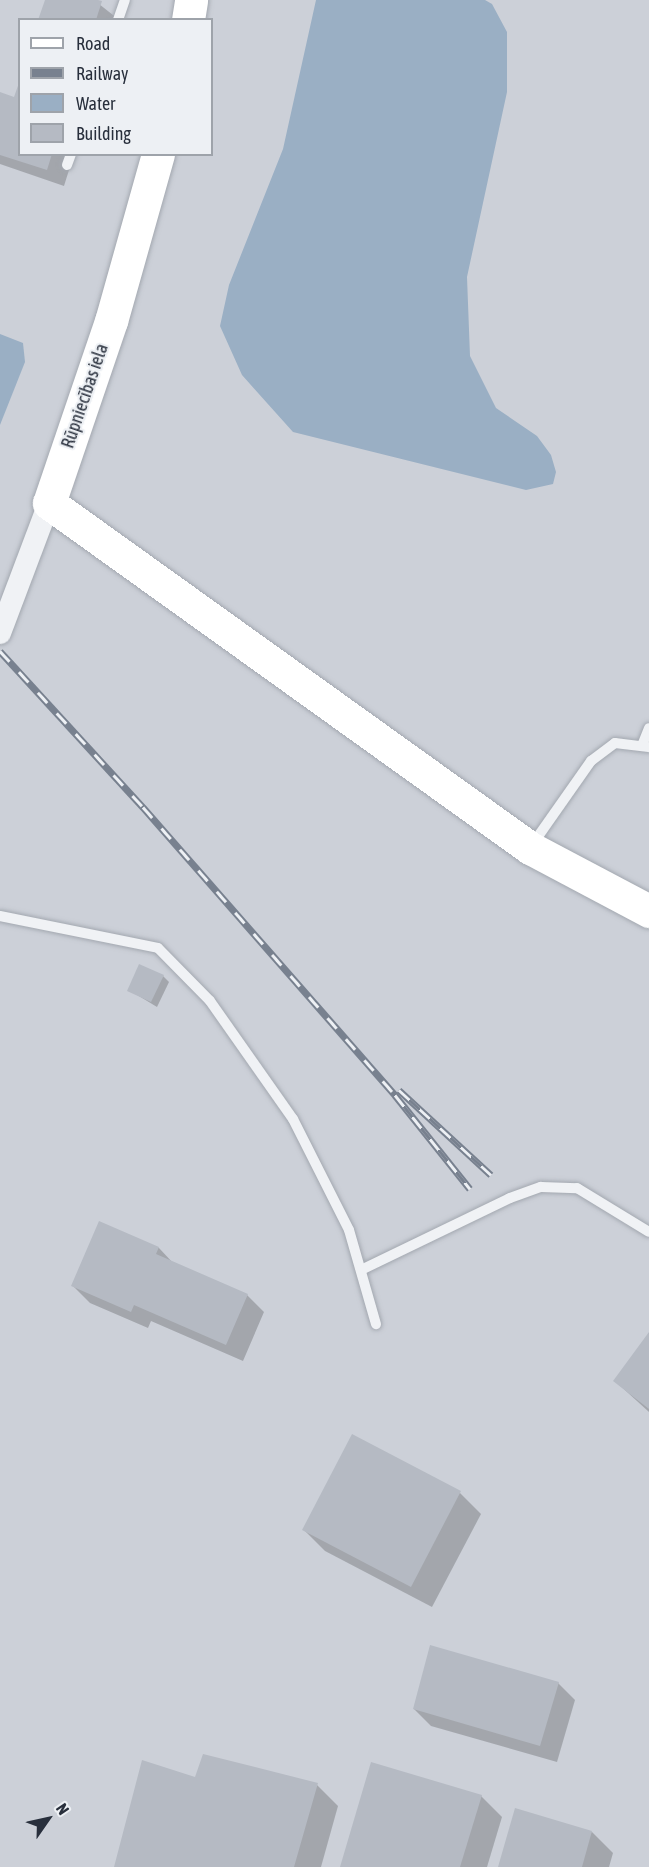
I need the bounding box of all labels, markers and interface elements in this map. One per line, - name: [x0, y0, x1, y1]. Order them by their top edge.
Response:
- legend: [18, 18, 213, 156]
- text: Road: [76, 33, 110, 54]
- text: Railway: [76, 63, 128, 84]
- text: Water: [76, 93, 115, 114]
- text: Building: [76, 123, 131, 144]
- street label: Rūpniecības iela: [57, 341, 113, 451]
- north arrow: [18, 1789, 78, 1849]
- text: N: [53, 1800, 73, 1818]

